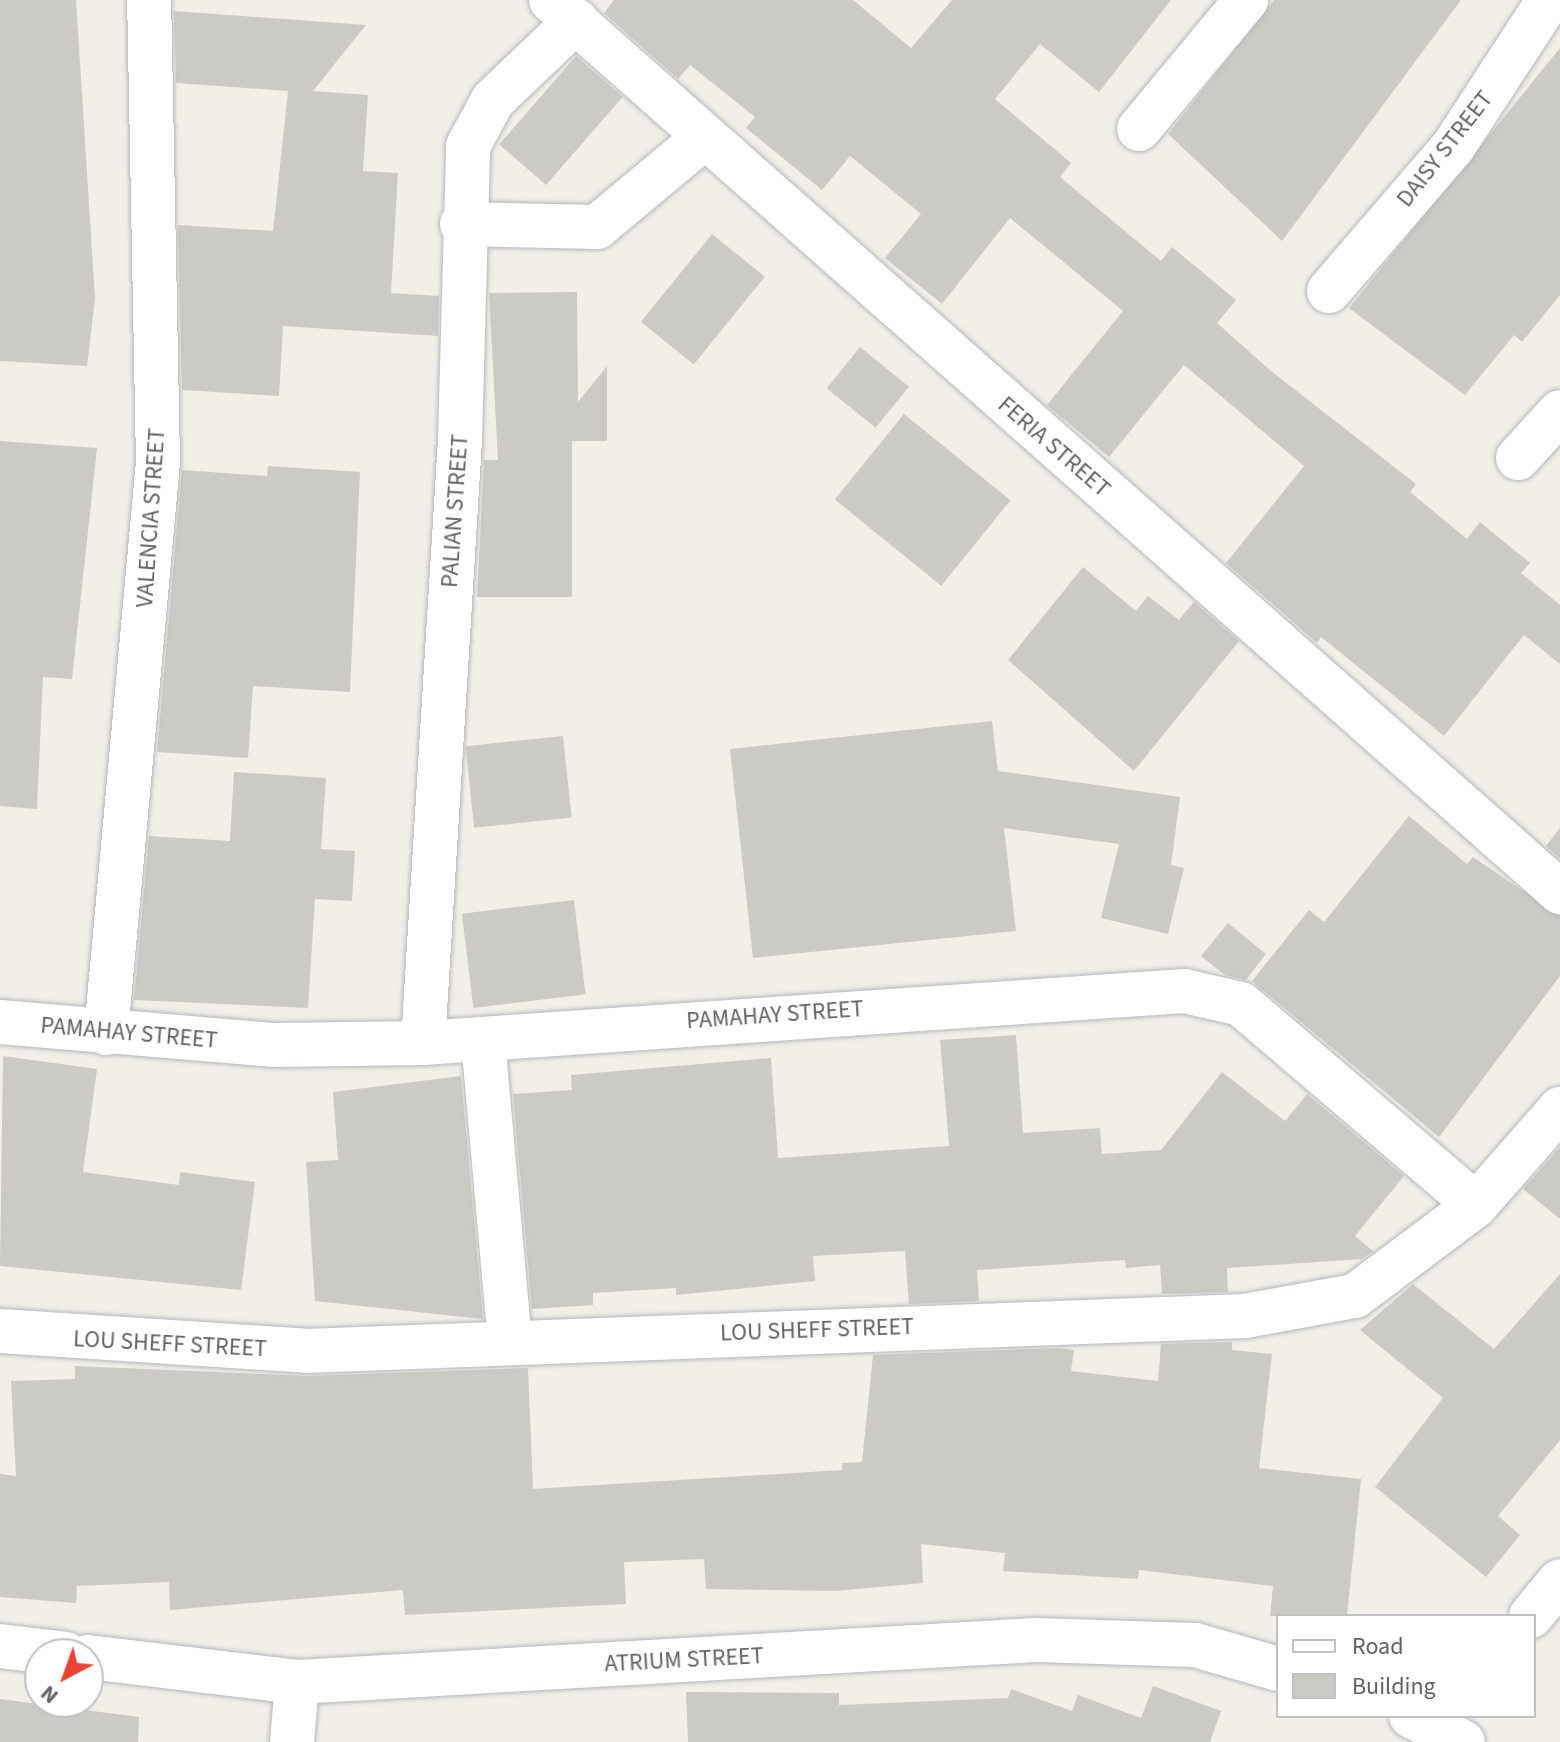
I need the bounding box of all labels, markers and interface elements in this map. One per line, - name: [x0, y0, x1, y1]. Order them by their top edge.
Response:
- street label: DAISY STREET: [1391, 85, 1499, 213]
- street label: FERIA STREET: [992, 390, 1116, 504]
- street label: VALENCIA STREET: [130, 427, 172, 609]
- street label: PALIAN STREET: [435, 433, 475, 589]
- street label: PAMAHAY STREET: [685, 994, 865, 1036]
- street label: PAMAHAY STREET: [39, 1011, 219, 1055]
- street label: LOU SHEFF STREET: [720, 1312, 914, 1348]
- street label: LOU SHEFF STREET: [72, 1325, 268, 1363]
- legend: [1276, 1614, 1536, 1718]
- text: Road: [1352, 1629, 1404, 1664]
- north arrow: [24, 1638, 104, 1718]
- street label: ATRIUM STREET: [604, 1641, 764, 1679]
- text: Building: [1352, 1669, 1436, 1704]
- text: N: [34, 1678, 66, 1711]

